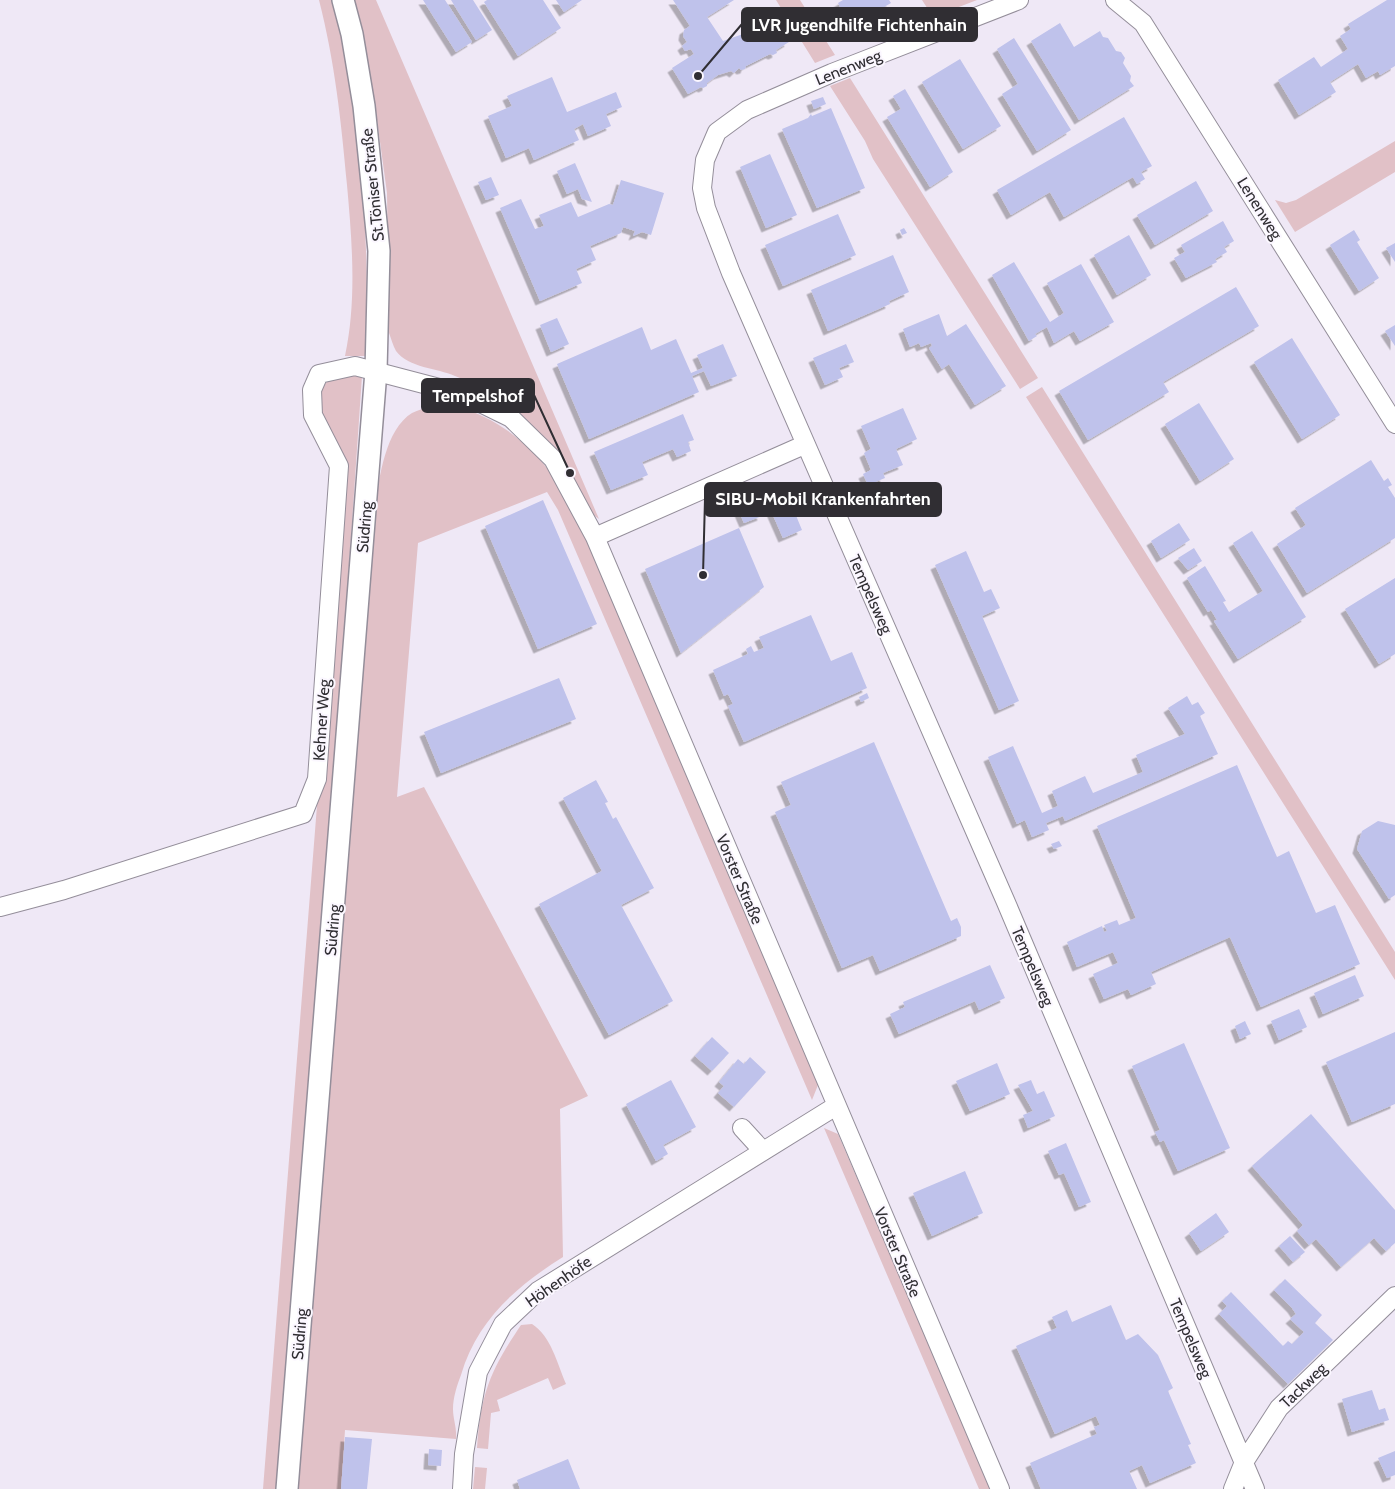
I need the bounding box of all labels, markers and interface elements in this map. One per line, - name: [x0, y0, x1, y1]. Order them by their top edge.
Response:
- callout: LVR Jugendhilfe Fichtenhain: [742, 8, 977, 41]
- text: LVR Jugendhilfe Fichtenhain: [751, 14, 967, 36]
- street label: Lenenweg: [812, 45, 885, 89]
- street label: St.Töniser Straße: [357, 128, 388, 242]
- street label: Lenenweg: [1233, 174, 1287, 244]
- callout: Tempelshof: [422, 379, 534, 412]
- text: Tempelshof: [432, 385, 524, 407]
- callout: SIBU-Mobil Krankenfahrten: [705, 483, 941, 516]
- text: SIBU-Mobil Krankenfahrten: [715, 488, 931, 510]
- street label: Südring: [353, 499, 376, 554]
- street label: Tempelsweg: [845, 552, 897, 638]
- street label: Kehner Weg: [309, 678, 334, 762]
- street label: Vorster Straße: [712, 831, 767, 927]
- street label: Südring: [321, 902, 344, 957]
- street label: Tempelsweg: [1007, 924, 1058, 1010]
- street label: Vorster Straße: [870, 1204, 925, 1300]
- street label: Höhenhöfe: [522, 1252, 595, 1311]
- street label: Tempelsweg: [1165, 1296, 1216, 1382]
- street label: Südring: [288, 1306, 311, 1361]
- street label: Tackweg: [1276, 1358, 1331, 1412]

